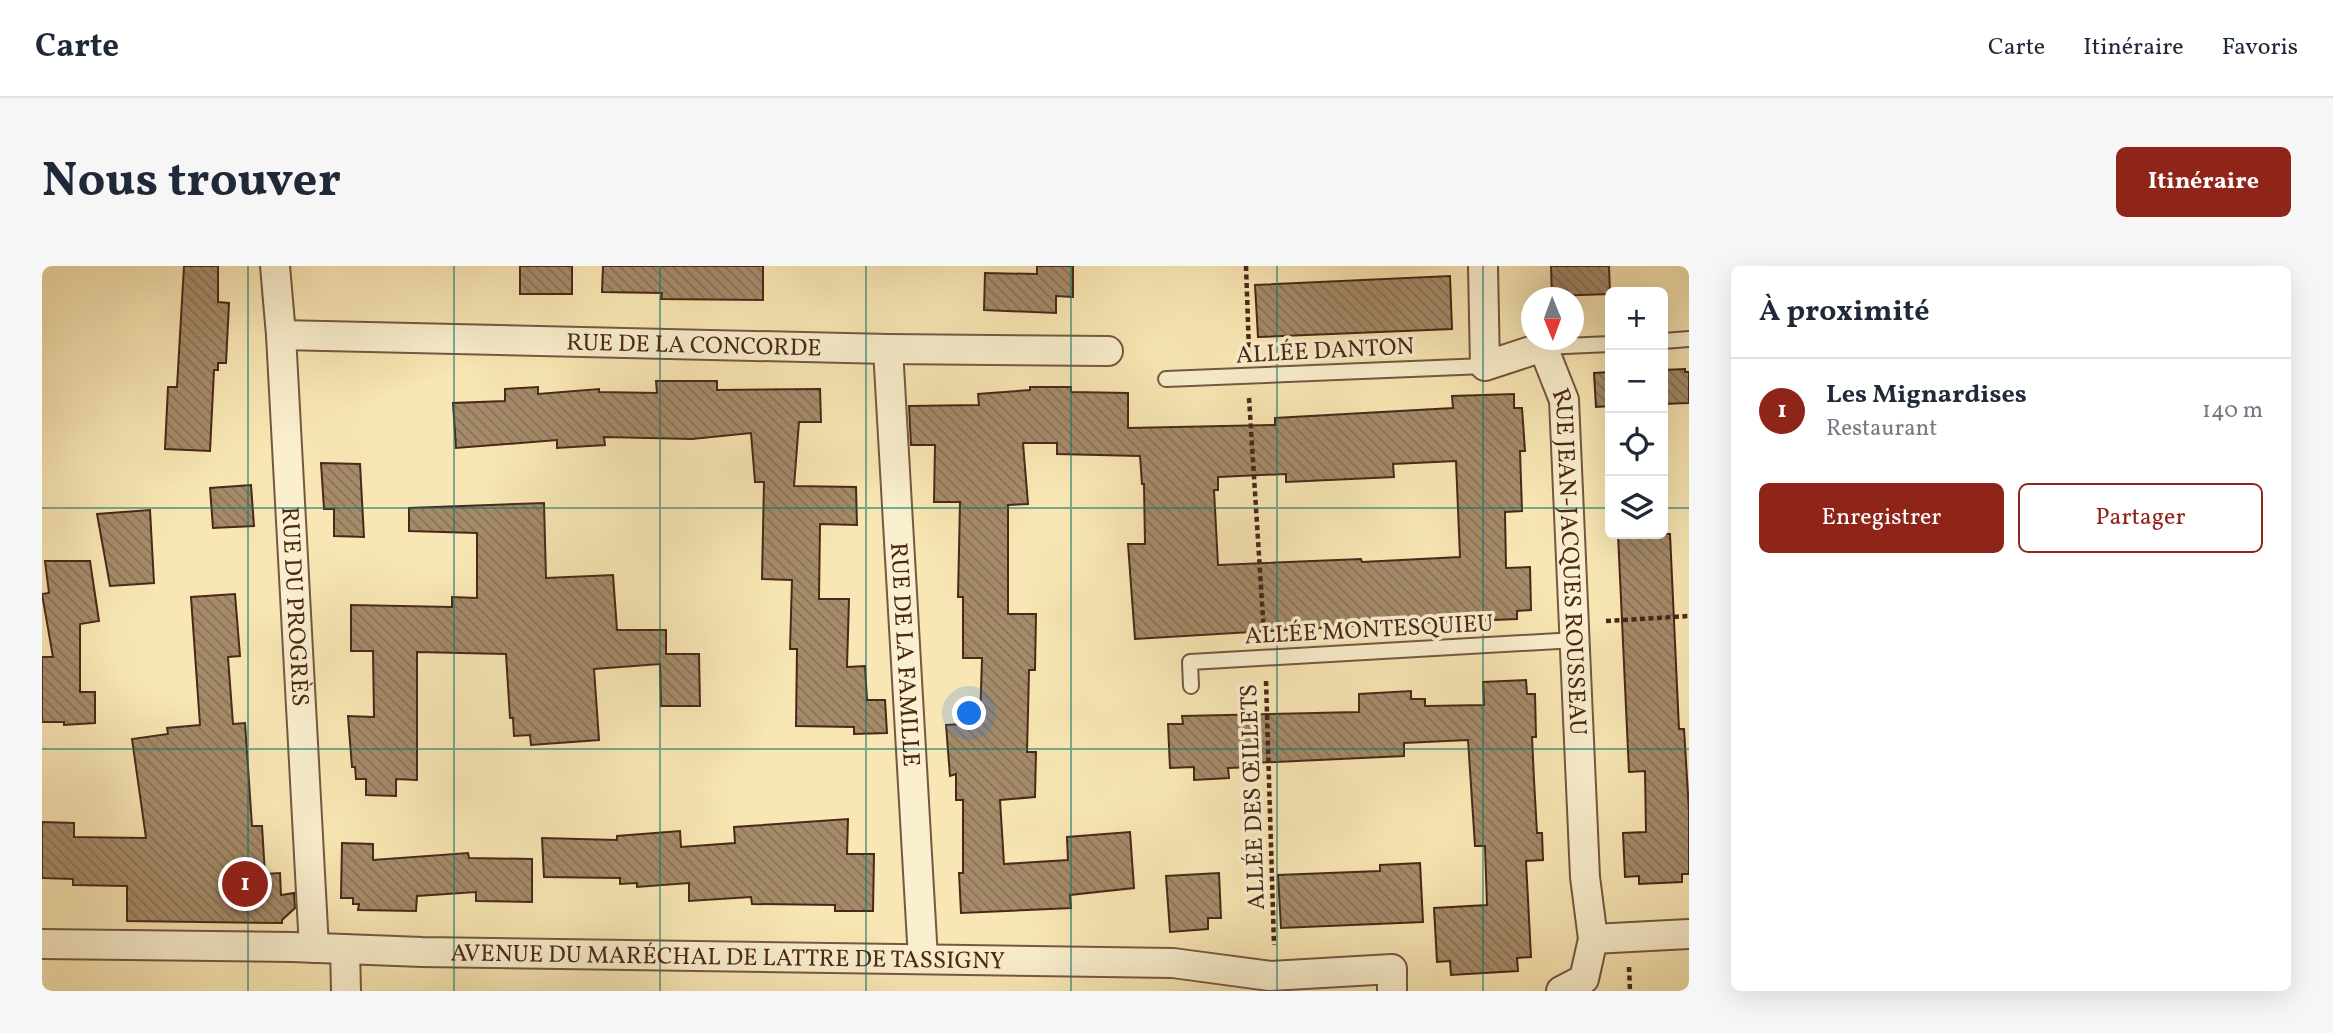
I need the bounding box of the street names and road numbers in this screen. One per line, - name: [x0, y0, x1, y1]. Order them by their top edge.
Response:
- street label: RUE DE LA CONCORDE: [566, 327, 822, 366]
- street label: ALLÉE DANTON: [1235, 330, 1415, 374]
- street label: RUE JEAN-JACQUES ROUSSEAU: [1542, 383, 1594, 736]
- street label: RUE DU PROGRÈS: [271, 506, 316, 707]
- street label: RUE DE LA FAMILLE: [880, 541, 927, 768]
- street label: ALLÉE MONTESQUIEU: [1244, 608, 1494, 654]
- street label: ALLÉE DES ŒILLETS: [1233, 683, 1275, 911]
- street label: AVENUE DU MARÉCHAL DE LATTRE DE TASSIGNY: [450, 937, 1005, 980]

